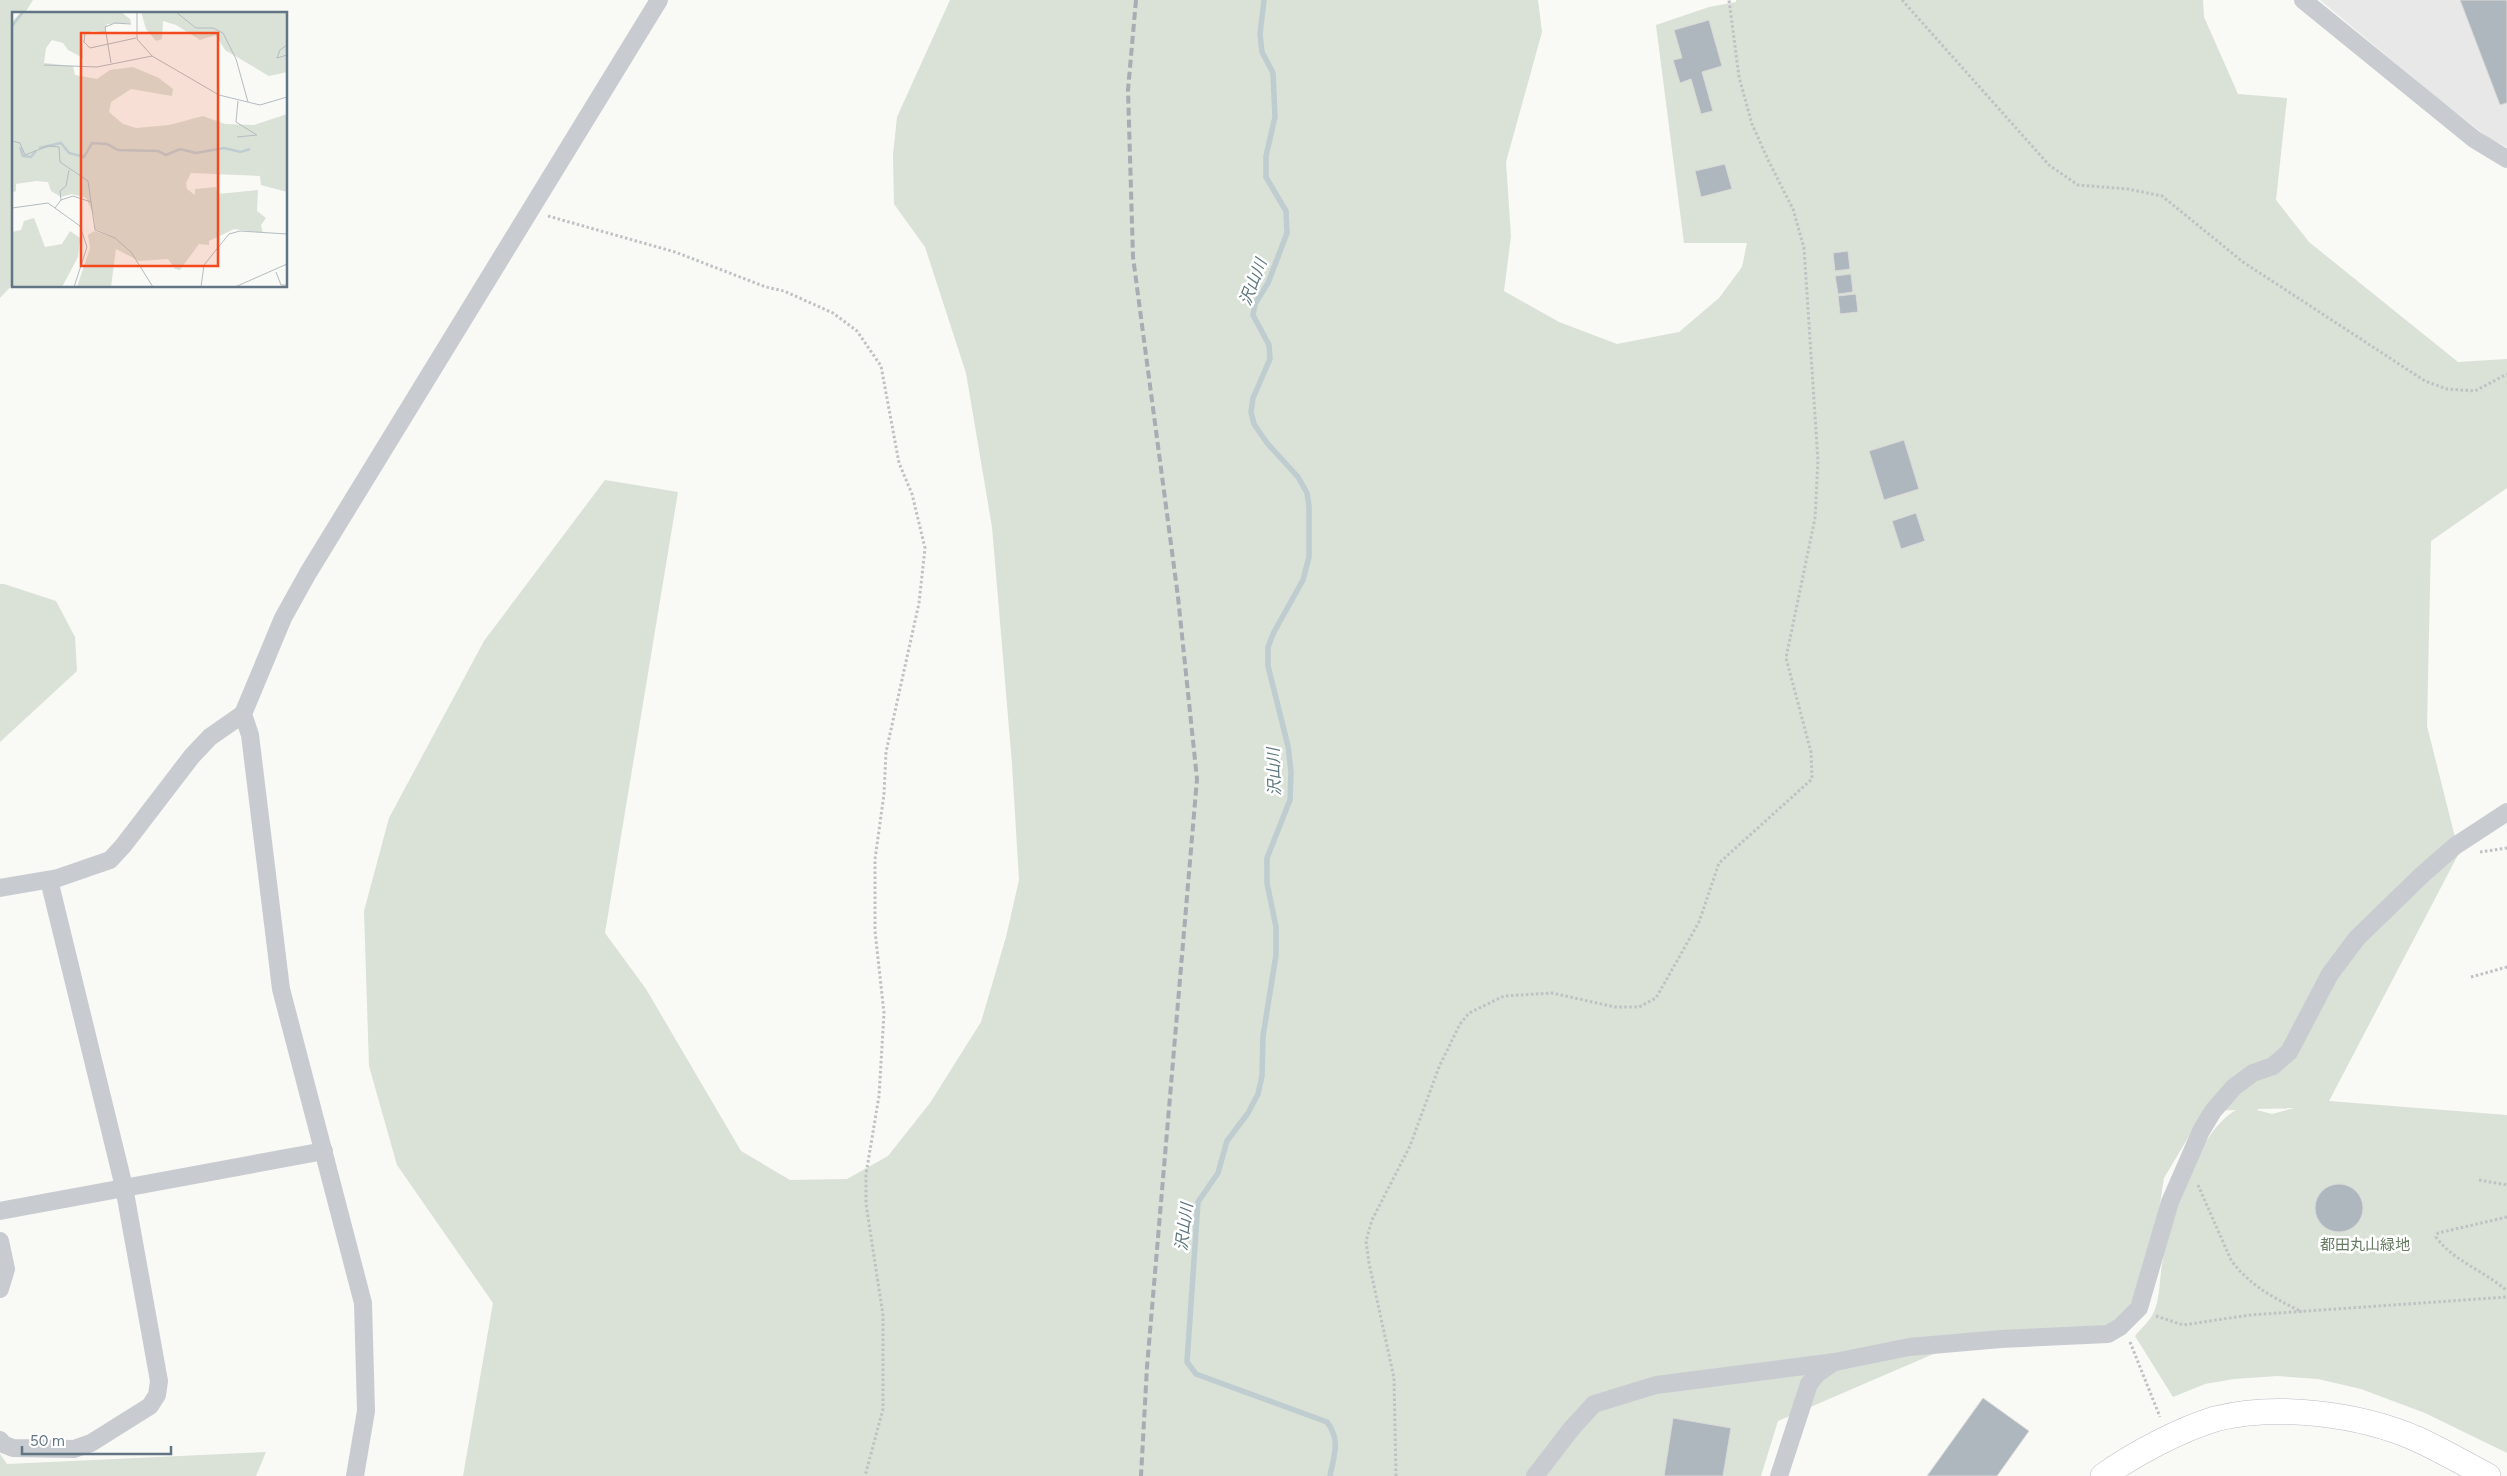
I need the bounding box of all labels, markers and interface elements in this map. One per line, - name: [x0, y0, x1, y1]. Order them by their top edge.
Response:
- inset map: [12, 12, 288, 288]
- water label: 沢山川: [1236, 254, 1271, 308]
- water label: 沢山川: [1264, 746, 1284, 796]
- water label: 沢山川: [1172, 1200, 1197, 1252]
- park label: 都田丸山緑地: [2320, 1236, 2410, 1254]
- scale bar: [22, 1424, 171, 1456]
- text: 50 m: [30, 1432, 65, 1450]

